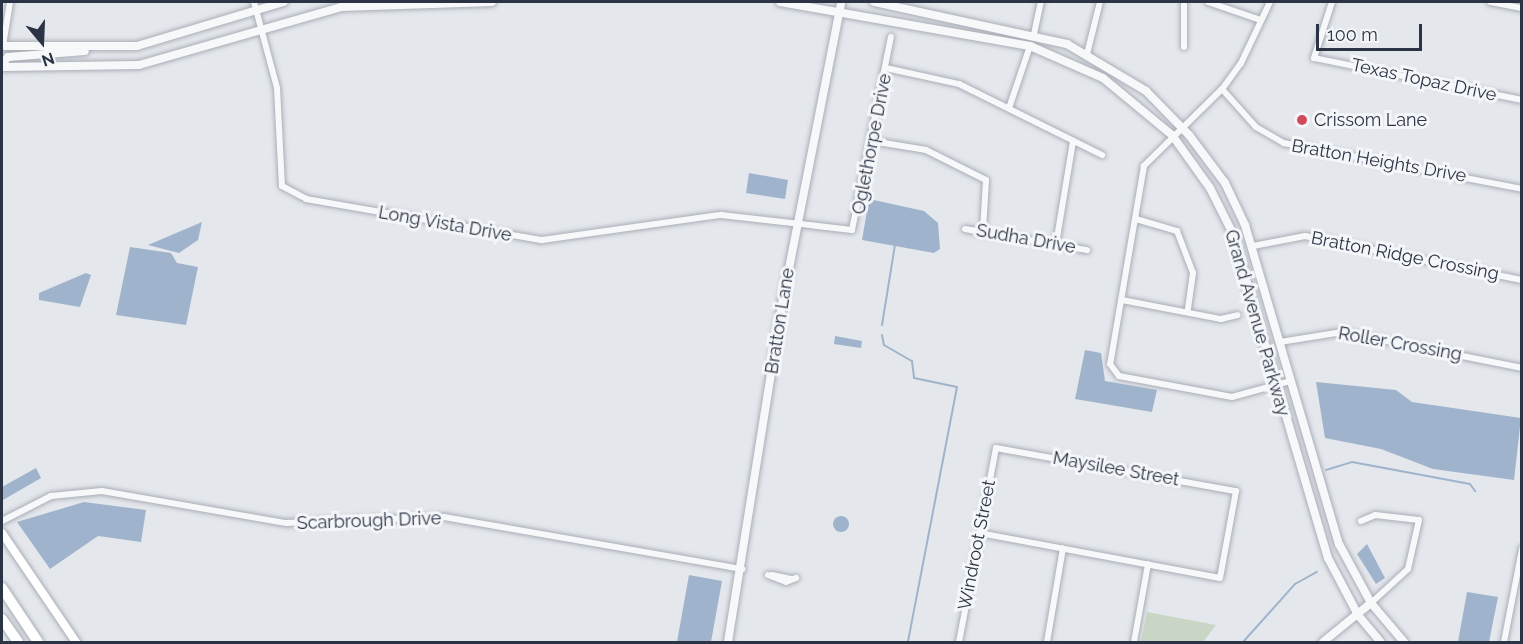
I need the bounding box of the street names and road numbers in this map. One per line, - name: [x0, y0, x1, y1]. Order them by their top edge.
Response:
- street label: Texas Topaz Drive: [1349, 54, 1499, 106]
- street label: Oglethorpe Drive: [848, 72, 896, 216]
- street label: Bratton Heights Drive: [1290, 135, 1468, 187]
- street label: Long Vista Drive: [376, 202, 514, 246]
- street label: Sudha Drive: [975, 220, 1077, 258]
- street label: Grand Avenue Parkway: [1220, 227, 1294, 419]
- street label: Bratton Ridge Crossing: [1309, 227, 1501, 285]
- street label: Bratton Lane: [761, 266, 799, 376]
- street label: Roller Crossing: [1336, 322, 1464, 366]
- street label: Maysilee Street: [1051, 447, 1181, 491]
- street label: Windroot Street: [954, 478, 1000, 612]
- street label: Scarbrough Drive: [296, 508, 442, 534]

